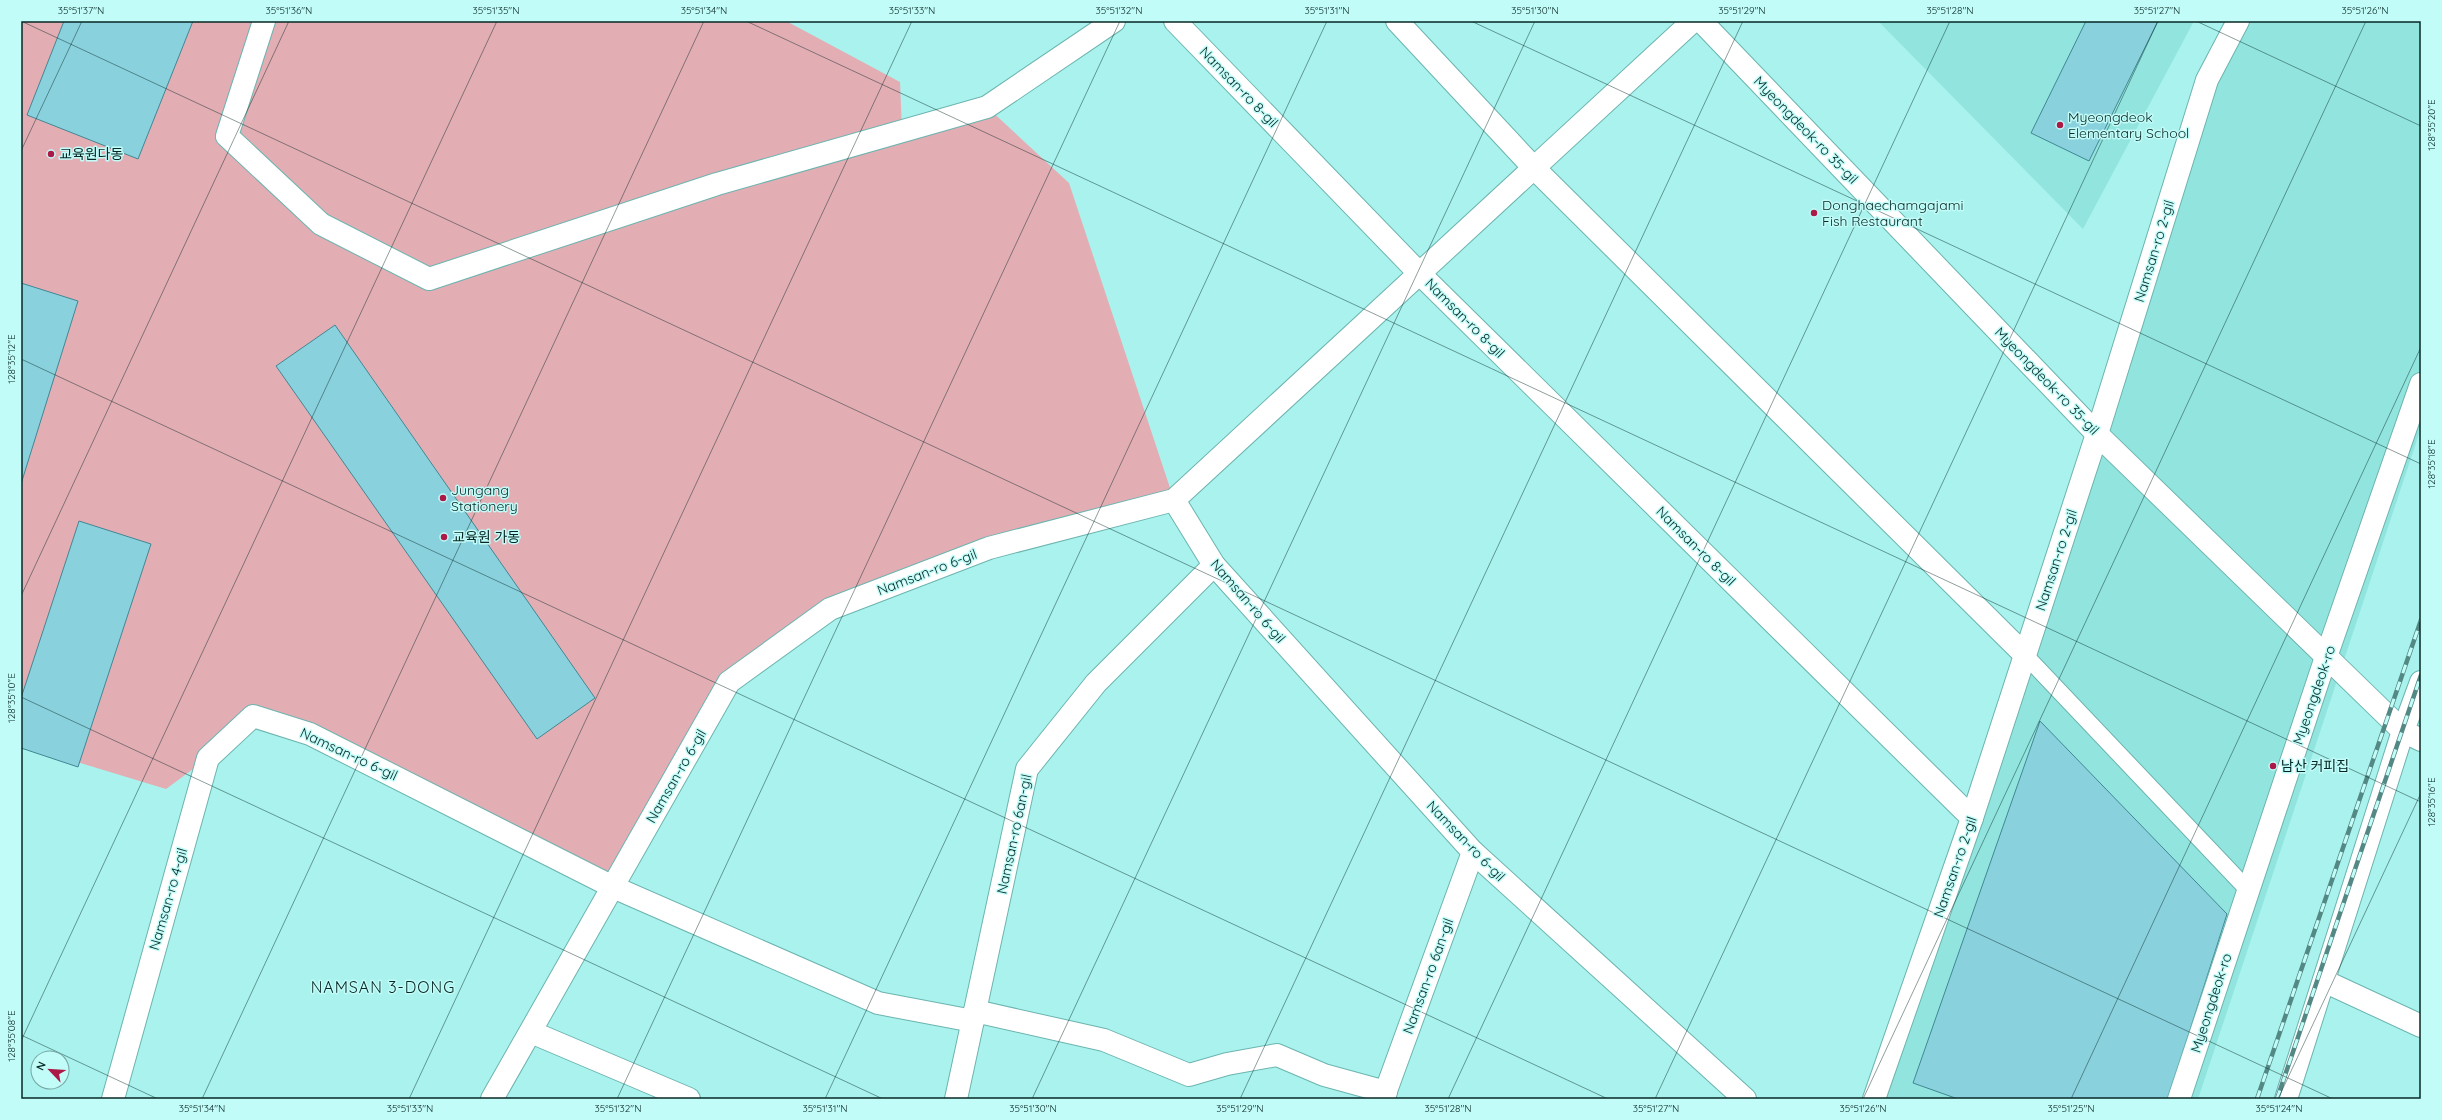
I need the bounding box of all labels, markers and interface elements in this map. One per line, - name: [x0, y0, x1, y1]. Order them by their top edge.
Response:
- text: 35°51'37"N: [58, 4, 104, 17]
- text: 35°51'36"N: [266, 4, 312, 17]
- text: 35°51'35"N: [473, 4, 519, 17]
- text: 35°51'34"N: [681, 4, 727, 17]
- text: 35°51'33"N: [889, 4, 935, 17]
- text: 35°51'32"N: [1096, 4, 1142, 17]
- text: 35°51'31"N: [1304, 4, 1350, 17]
- text: 35°51'30"N: [1511, 4, 1559, 17]
- text: 35°51'29"N: [1718, 4, 1766, 17]
- text: 35°51'28"N: [1926, 4, 1974, 17]
- text: 35°51'27"N: [2134, 4, 2180, 17]
- text: 35°51'26"N: [2341, 4, 2389, 17]
- street label: Namsan-ro 8-gil: [1196, 43, 1282, 131]
- street label: Myeongdeok-ro 35-gil: [1750, 72, 1862, 188]
- text: 128°35'20"E: [2425, 99, 2438, 151]
- place label: Myeongdeok Elementary School: [2068, 108, 2189, 142]
- marker: Myeongdeok Elementary School: [2055, 120, 2065, 130]
- place label: 교육원다동: [59, 145, 124, 163]
- marker: 교육원다동: [46, 149, 56, 159]
- place label: Donghaechamgajami Fish Restaurant: [1822, 196, 1963, 230]
- street label: Namsan-ro 2-gil: [2130, 198, 2178, 304]
- marker: Donghaechamgajami Fish Restaurant: [1809, 208, 1819, 218]
- street label: Namsan-ro 8-gil: [1421, 274, 1509, 362]
- street label: Myeongdeok-ro 35-gil: [1991, 323, 2103, 439]
- text: 128°35'12"E: [5, 334, 18, 384]
- text: 128°35'18"E: [2425, 439, 2438, 489]
- place label: Jungang Stationery: [451, 481, 518, 515]
- marker: Jungang Stationery: [438, 493, 448, 503]
- street label: Namsan-ro 8-gil: [1652, 502, 1740, 590]
- street label: Namsan-ro 2-gil: [2031, 507, 2081, 613]
- place label: 교육원 가동: [452, 528, 520, 546]
- marker: 교육원 가동: [439, 532, 449, 542]
- street label: Namsan-ro 6-gil: [875, 545, 979, 599]
- street label: Namsan-ro 6-gil: [1207, 555, 1289, 647]
- street label: Myeongdeok-ro: [2289, 643, 2339, 747]
- text: 128°35'10"E: [5, 673, 18, 723]
- street label: Namsan-ro 6-gil: [297, 724, 401, 784]
- street label: Namsan-ro 6-gil: [642, 726, 710, 826]
- place label: 남산 커피집: [2281, 757, 2349, 775]
- marker: 남산 커피집: [2268, 761, 2278, 771]
- street label: Namsan-ro 6an-gil: [993, 772, 1035, 896]
- text: 128°35'16"E: [2425, 777, 2438, 827]
- street label: Namsan-ro 6-gil: [1423, 797, 1509, 885]
- street label: Namsan-ro 2-gil: [1929, 814, 1981, 920]
- street label: Namsan-ro 4-gil: [145, 846, 191, 952]
- street label: Namsan-ro 6an-gil: [1399, 916, 1457, 1036]
- street label: Myeongdeok-ro: [2186, 951, 2236, 1055]
- district label: NAMSAN 3-DONG: [311, 977, 455, 997]
- text: 128°35'08"E: [5, 1010, 18, 1062]
- north arrow: [30, 1050, 70, 1090]
- text: N: [33, 1059, 49, 1072]
- text: 35°51'34"N: [179, 1102, 225, 1115]
- text: 35°51'33"N: [387, 1102, 433, 1115]
- text: 35°51'32"N: [595, 1102, 641, 1115]
- text: 35°51'31"N: [802, 1102, 848, 1115]
- text: 35°51'30"N: [1009, 1102, 1057, 1115]
- text: 35°51'29"N: [1216, 1102, 1264, 1115]
- text: 35°51'28"N: [1424, 1102, 1472, 1115]
- text: 35°51'27"N: [1633, 1102, 1679, 1115]
- text: 35°51'26"N: [1839, 1102, 1887, 1115]
- text: 35°51'25"N: [2047, 1102, 2095, 1115]
- text: 35°51'24"N: [2256, 1102, 2302, 1115]

